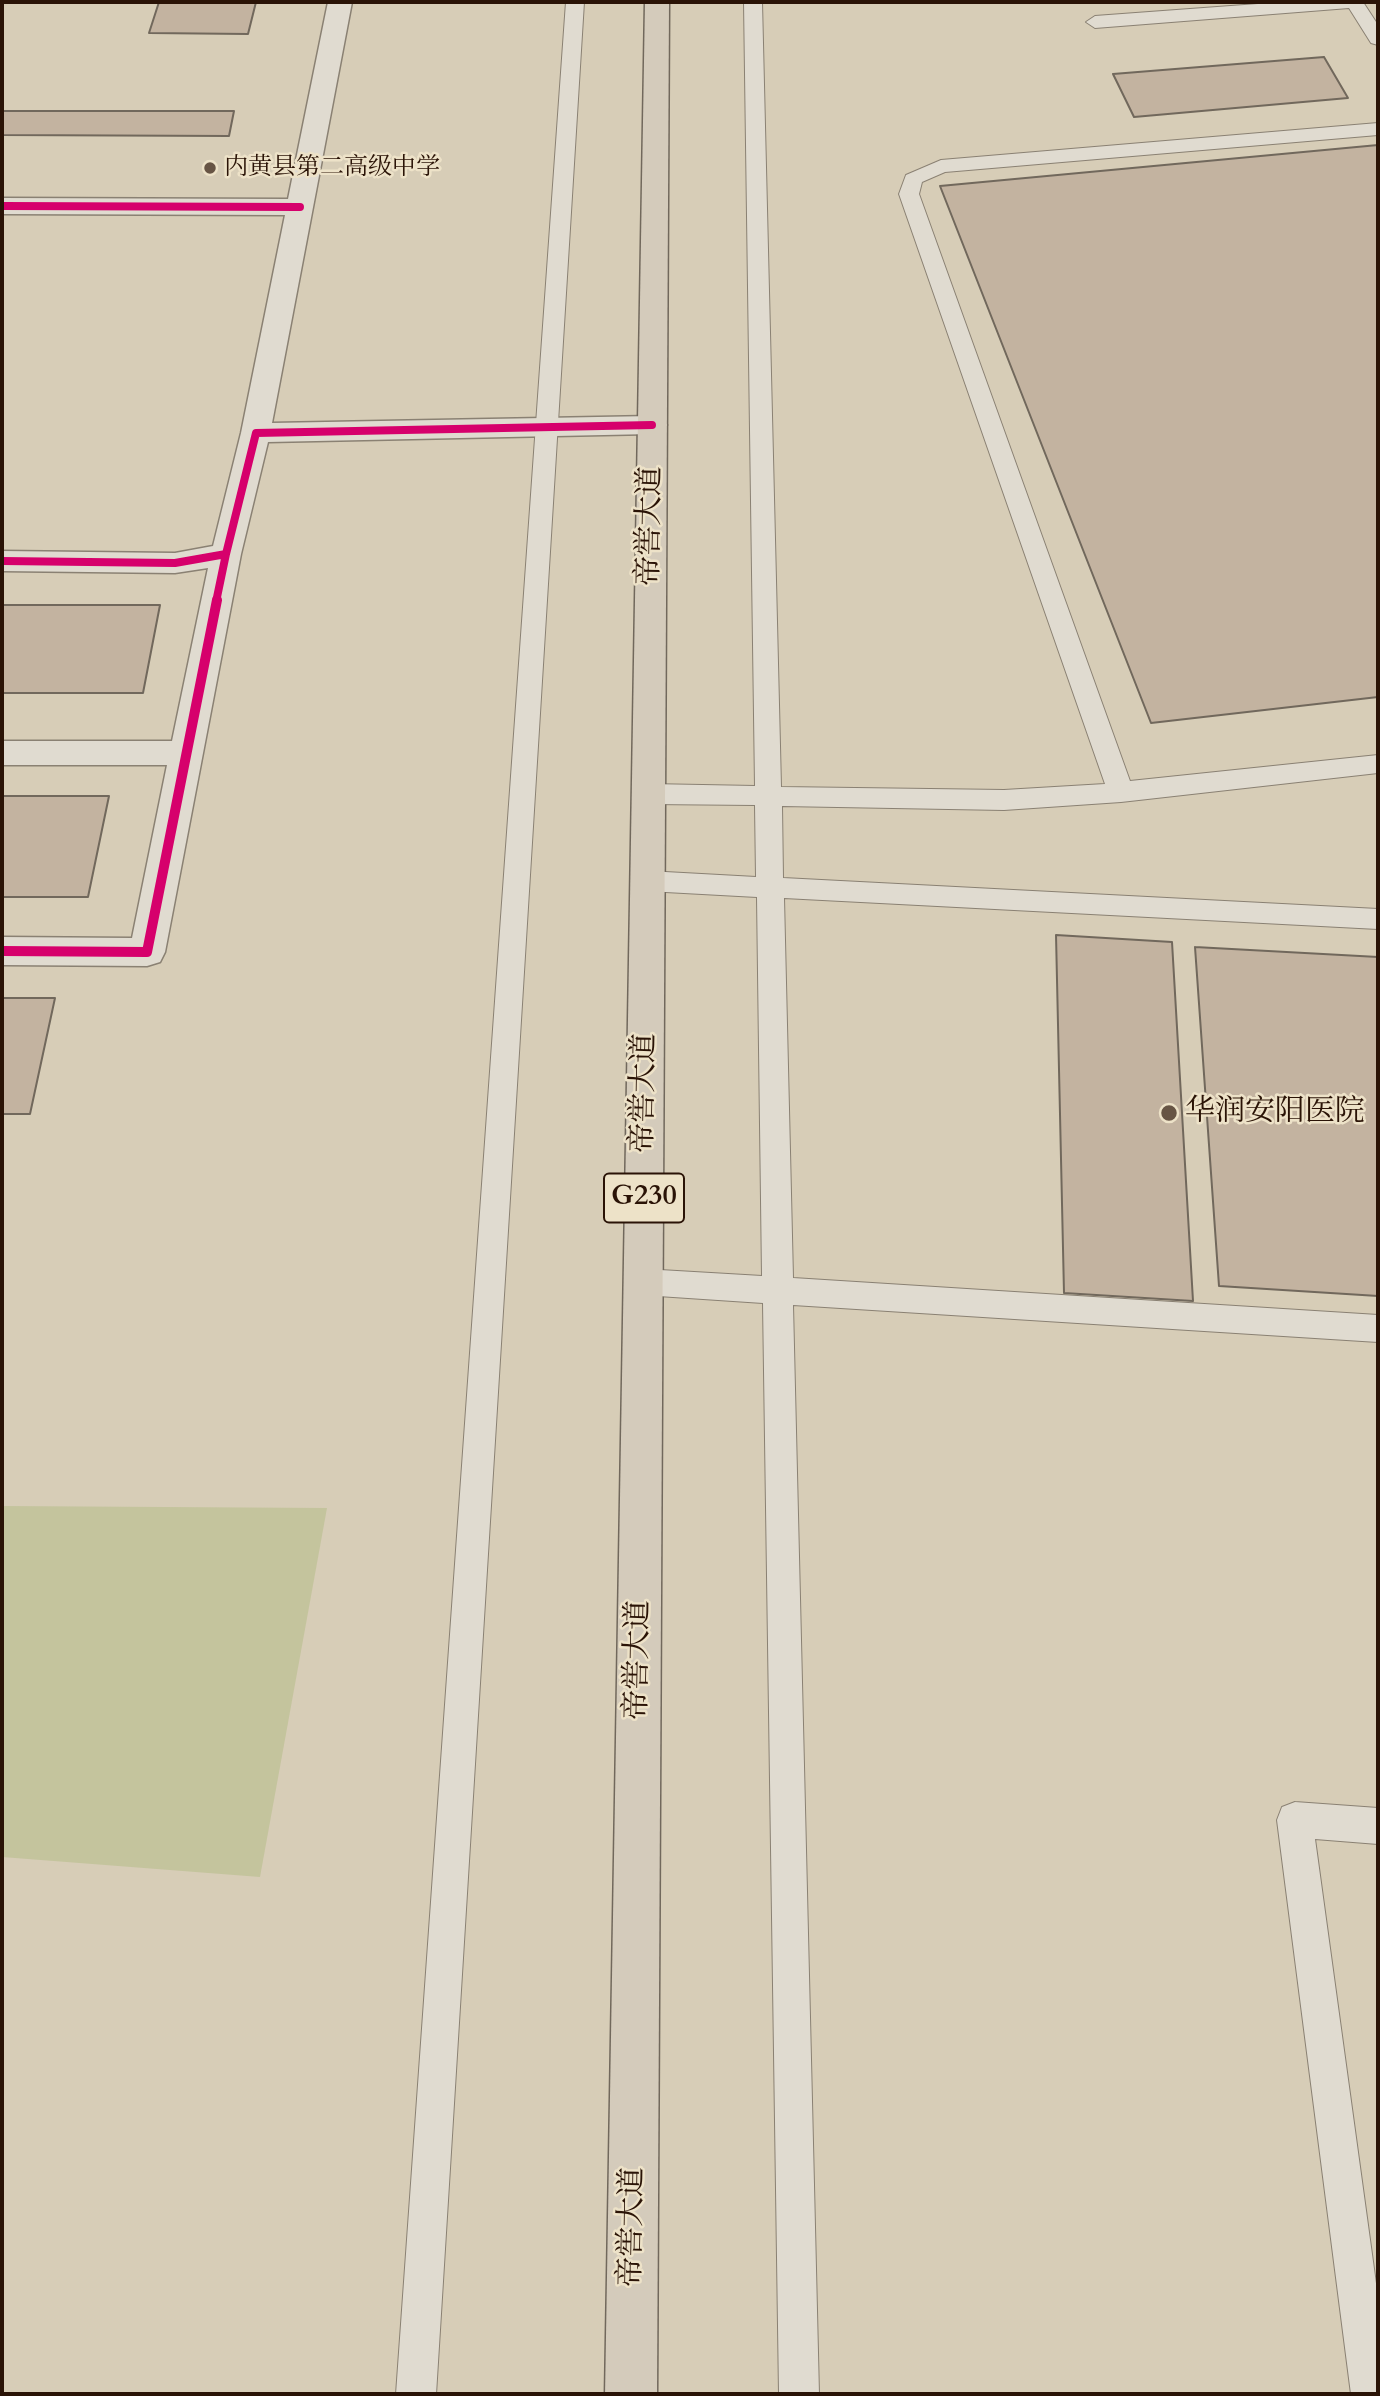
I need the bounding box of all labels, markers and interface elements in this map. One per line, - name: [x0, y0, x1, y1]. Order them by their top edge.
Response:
- place label: 内黄县第二高级中学: [224, 154, 440, 182]
- marker: 内黄县第二高级中学: [202, 160, 218, 176]
- street label: 帝喾大道: [632, 466, 670, 586]
- street label: 帝喾大道: [626, 1033, 664, 1153]
- place label: 华润安阳医院: [1185, 1095, 1365, 1131]
- marker: 华润安阳医院: [1159, 1103, 1179, 1123]
- road number: G230: [604, 1174, 684, 1222]
- street label: 帝喾大道: [620, 1600, 658, 1720]
- street label: 帝喾大道: [614, 2167, 652, 2287]

